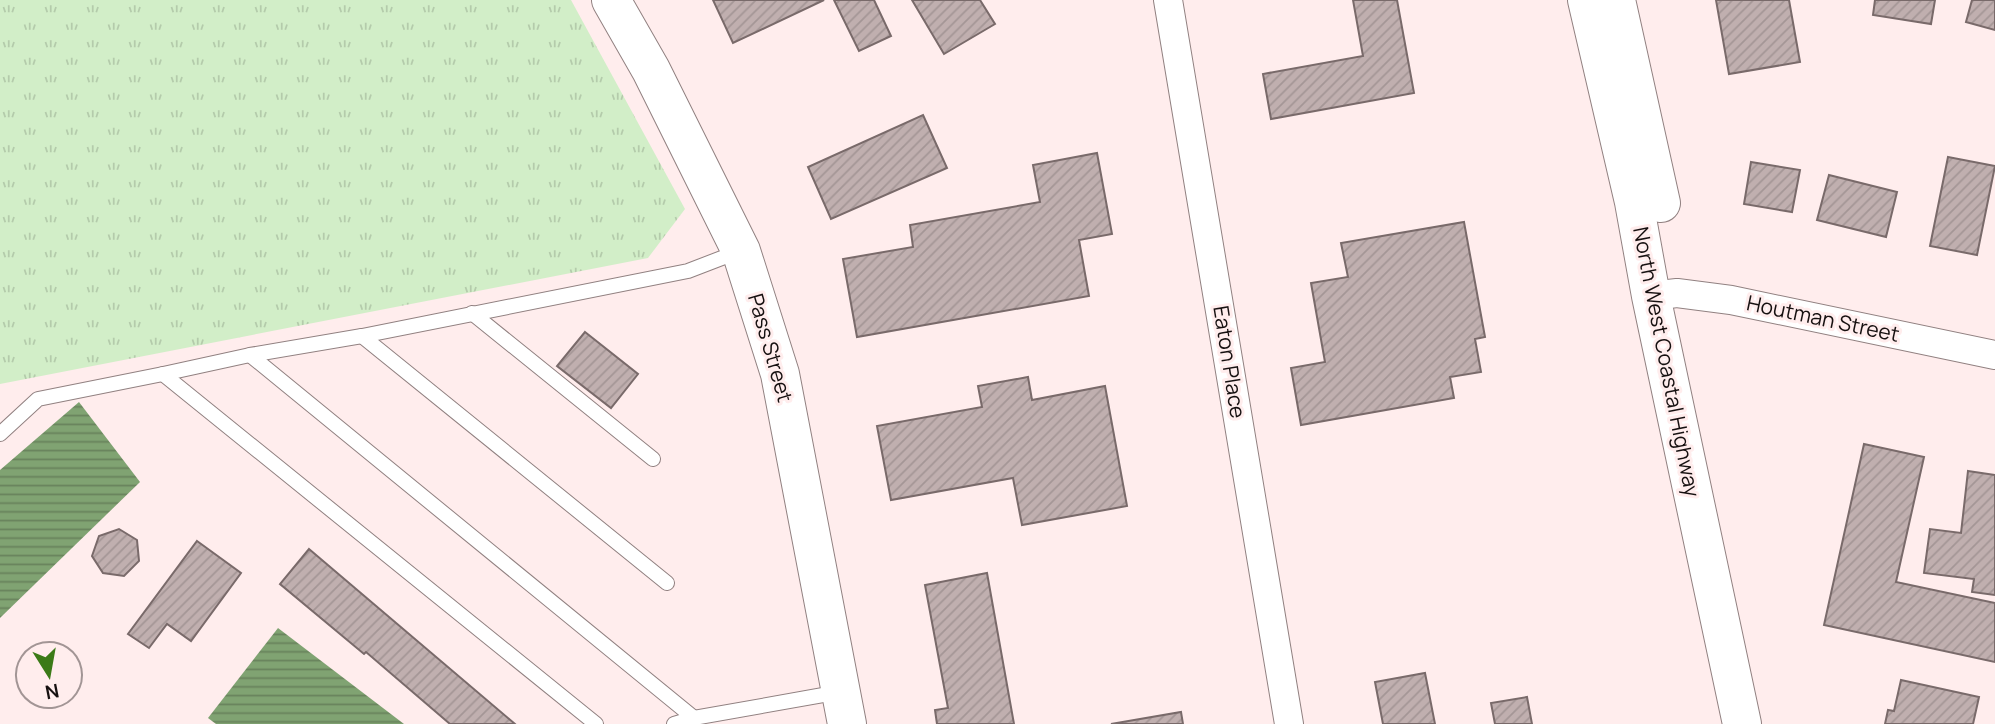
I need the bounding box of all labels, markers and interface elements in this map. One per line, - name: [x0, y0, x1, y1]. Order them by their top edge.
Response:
- street label: North West Coastal Highway: [1627, 224, 1707, 499]
- street label: Houtman Street: [1744, 288, 1902, 348]
- street label: Pass Street: [742, 290, 800, 405]
- street label: Eaton Place: [1207, 304, 1253, 420]
- north arrow: [14, 640, 84, 710]
- text: N: [43, 678, 61, 706]

